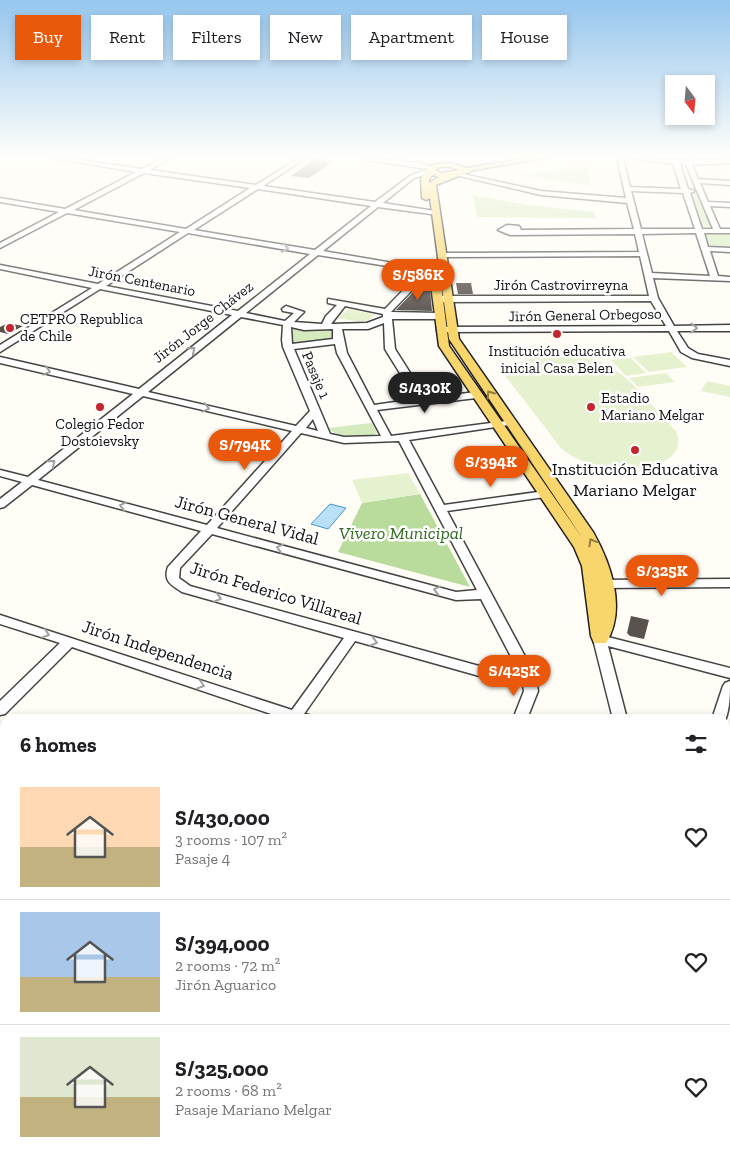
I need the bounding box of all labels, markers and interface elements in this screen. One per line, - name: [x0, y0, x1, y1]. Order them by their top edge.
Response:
- chip: Buy: [15, 15, 81, 60]
- chip: Rent: [91, 15, 163, 60]
- chip: Filters: [173, 15, 260, 60]
- chip: New: [270, 15, 341, 60]
- chip: Apartment: [351, 15, 472, 60]
- chip: House: [482, 15, 567, 60]
- north arrow: [665, 75, 715, 125]
- map controls: [665, 75, 715, 125]
- one-way arrow: [281, 242, 290, 252]
- pin: S/586K: [377, 258, 459, 301]
- street label: Jirón Centenario: [87, 262, 197, 300]
- text: S/586K: [393, 265, 443, 284]
- street label: Jirón Castrovirreyna: [494, 276, 628, 294]
- street label: Jirón Jorge Chávez: [149, 277, 257, 367]
- street label: Jirón General Orbegoso: [508, 305, 662, 325]
- place label: CETPRO Republica de Chile: [20, 310, 143, 345]
- marker: CETPRO Republica de Chile: [4, 322, 16, 334]
- one-way arrow: [690, 323, 698, 333]
- marker: Institución educativa inicial Casa Belen: [551, 328, 563, 340]
- place label: Institución educativa inicial Casa Belen: [489, 342, 625, 377]
- one-way arrow: [186, 348, 195, 356]
- street label: Pasaje 1: [298, 349, 334, 402]
- one-way arrow: [43, 365, 52, 376]
- pin: S/430K: [384, 372, 466, 414]
- text: S/430K: [399, 378, 451, 397]
- place label: Estadio Mariano Melgar: [601, 389, 704, 424]
- one-way arrow: [487, 390, 496, 400]
- marker: Colegio Fedor Dostoievsky: [94, 401, 106, 413]
- marker: Estadio Mariano Melgar: [585, 401, 597, 413]
- one-way arrow: [201, 402, 210, 413]
- place label: Colegio Fedor Dostoievsky: [55, 415, 145, 450]
- pin: S/794K: [204, 428, 286, 471]
- text: S/794K: [219, 435, 271, 454]
- marker: Institución Educativa Mariano Melgar: [629, 444, 641, 456]
- pin: S/394K: [450, 446, 532, 488]
- text: S/394K: [465, 452, 517, 471]
- place label: Institución Educativa Mariano Melgar: [552, 458, 718, 501]
- one-way arrow: [46, 460, 55, 469]
- street label: Jirón General Vidal: [173, 490, 322, 550]
- one-way arrow: [118, 501, 127, 512]
- park label: Vivero Municipal: [339, 522, 463, 544]
- one-way arrow: [588, 539, 598, 548]
- one-way arrow: [276, 544, 284, 554]
- pin: S/325K: [621, 554, 703, 597]
- street label: Jirón Federico Villareal: [188, 556, 365, 630]
- text: S/325K: [637, 561, 687, 580]
- one-way arrow: [433, 586, 441, 596]
- one-way arrow: [213, 592, 222, 602]
- street label: Jirón Independencia: [79, 615, 237, 685]
- one-way arrow: [42, 628, 50, 638]
- one-way arrow: [370, 637, 378, 647]
- pin: S/425K: [473, 654, 555, 697]
- text: S/425K: [489, 661, 539, 680]
- one-way arrow: [196, 679, 204, 689]
- icon: filters: [682, 730, 710, 758]
- text: 6 homes: [20, 732, 97, 757]
- text: S/430,000: [175, 805, 270, 830]
- icon: home: [60, 807, 120, 867]
- icon: heart: [682, 823, 710, 851]
- text: 3 rooms · 107 m²: [175, 830, 287, 849]
- text: Pasaje 4: [175, 849, 230, 868]
- text: S/394,000: [175, 931, 270, 956]
- icon: home: [60, 932, 120, 992]
- icon: heart: [682, 948, 710, 976]
- text: 2 rooms · 72 m²: [175, 956, 280, 975]
- text: Jirón Aguarico: [175, 975, 276, 994]
- text: S/325,000: [175, 1056, 269, 1081]
- icon: home: [60, 1057, 120, 1117]
- icon: heart: [682, 1073, 710, 1101]
- text: 2 rooms · 68 m²: [175, 1081, 282, 1100]
- text: Pasaje Mariano Melgar: [175, 1100, 332, 1119]

